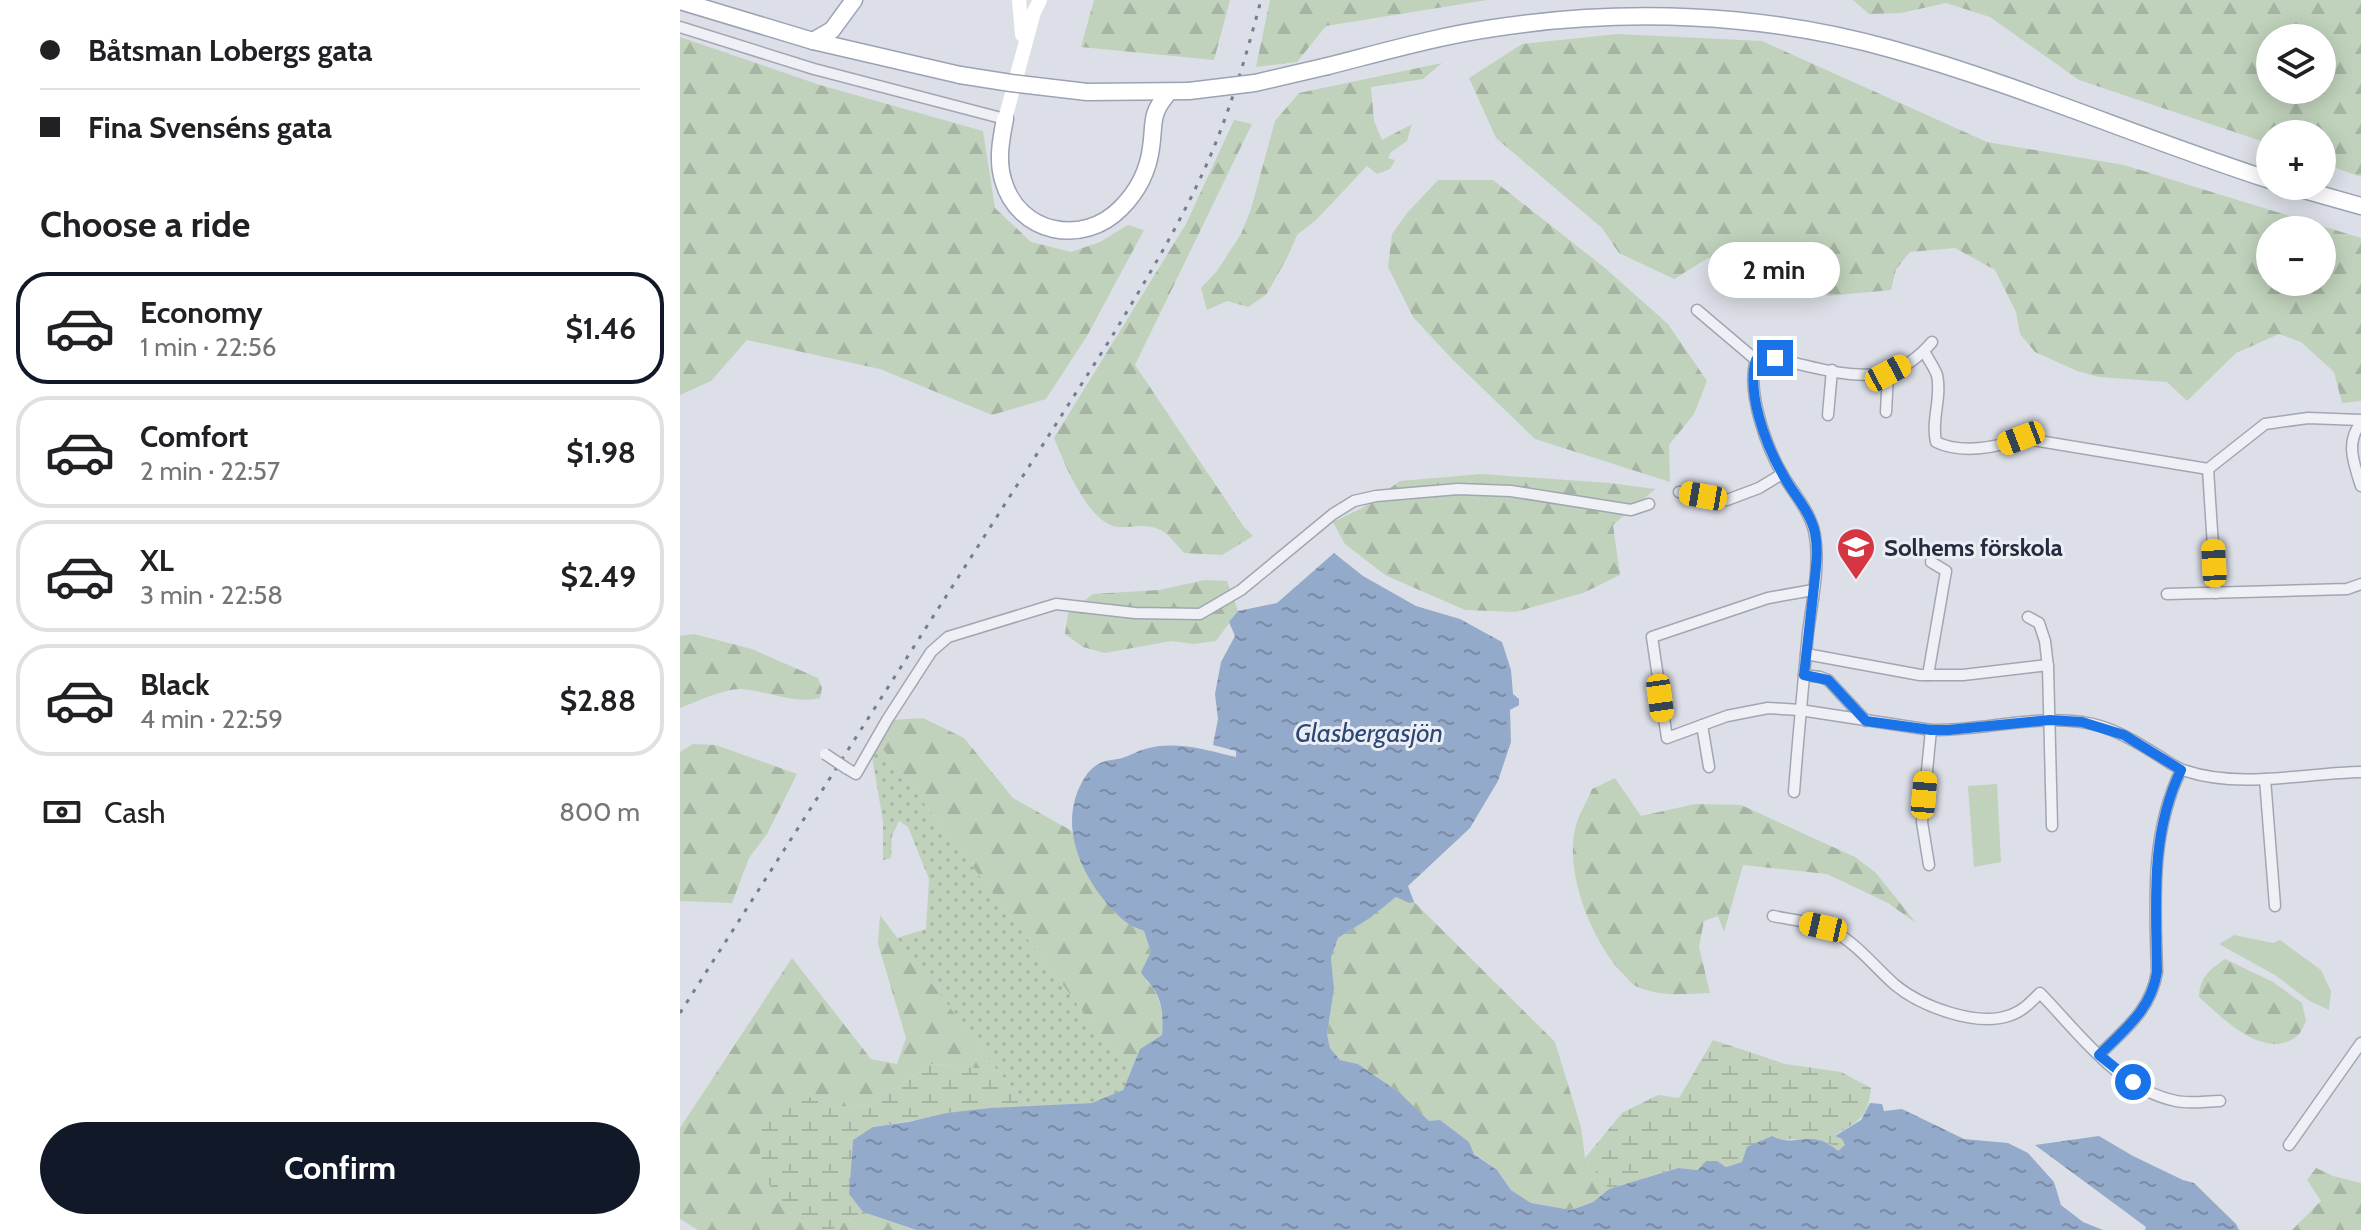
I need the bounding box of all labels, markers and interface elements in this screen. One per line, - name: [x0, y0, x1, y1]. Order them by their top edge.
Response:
- map controls: [2256, 24, 2336, 296]
- button: layers: [2256, 24, 2336, 104]
- text: Båtsman Lobergs gata: [88, 32, 373, 69]
- text: Fina Svenséns gata: [88, 109, 332, 146]
- button: +: [2256, 120, 2336, 200]
- text: Choose a ride: [40, 202, 250, 246]
- button: −: [2256, 216, 2336, 296]
- callout: 2 min: [1709, 242, 1841, 298]
- text: 2 min: [1743, 254, 1805, 286]
- icon: car: [44, 292, 116, 364]
- text: Economy: [140, 294, 263, 331]
- text: $1.46: [565, 310, 636, 347]
- text: 1 min · 22:56: [140, 331, 277, 363]
- route end: [1757, 340, 1793, 376]
- car: [1861, 351, 1915, 395]
- icon: car: [44, 416, 116, 488]
- text: Comfort: [140, 418, 248, 455]
- car: [1994, 418, 2048, 458]
- text: $1.98: [566, 434, 636, 471]
- text: 2 min · 22:57: [140, 455, 280, 487]
- car: [1677, 480, 1729, 512]
- school or university icon: Solhems förskola: [1835, 526, 1877, 581]
- place label: Solhems förskola: [1884, 533, 2063, 562]
- car: [2201, 538, 2227, 588]
- icon: car: [44, 540, 116, 612]
- text: XL: [140, 542, 174, 579]
- text: $2.49: [561, 558, 636, 595]
- text: 3 min · 22:58: [140, 579, 283, 611]
- icon: car: [44, 664, 116, 736]
- text: Black: [140, 666, 210, 703]
- car: [1645, 673, 1675, 723]
- text: $2.88: [560, 682, 636, 719]
- text: 4 min · 22:59: [140, 703, 283, 735]
- water label: Glasbergasjön: [1295, 717, 1443, 749]
- car: [1910, 770, 1938, 820]
- icon: cash: [40, 790, 84, 834]
- text: Cash: [104, 794, 166, 831]
- text: 800 m: [559, 796, 640, 828]
- car: [1797, 910, 1849, 944]
- route start: [2115, 1064, 2151, 1100]
- button: Confirm: [40, 1122, 640, 1214]

